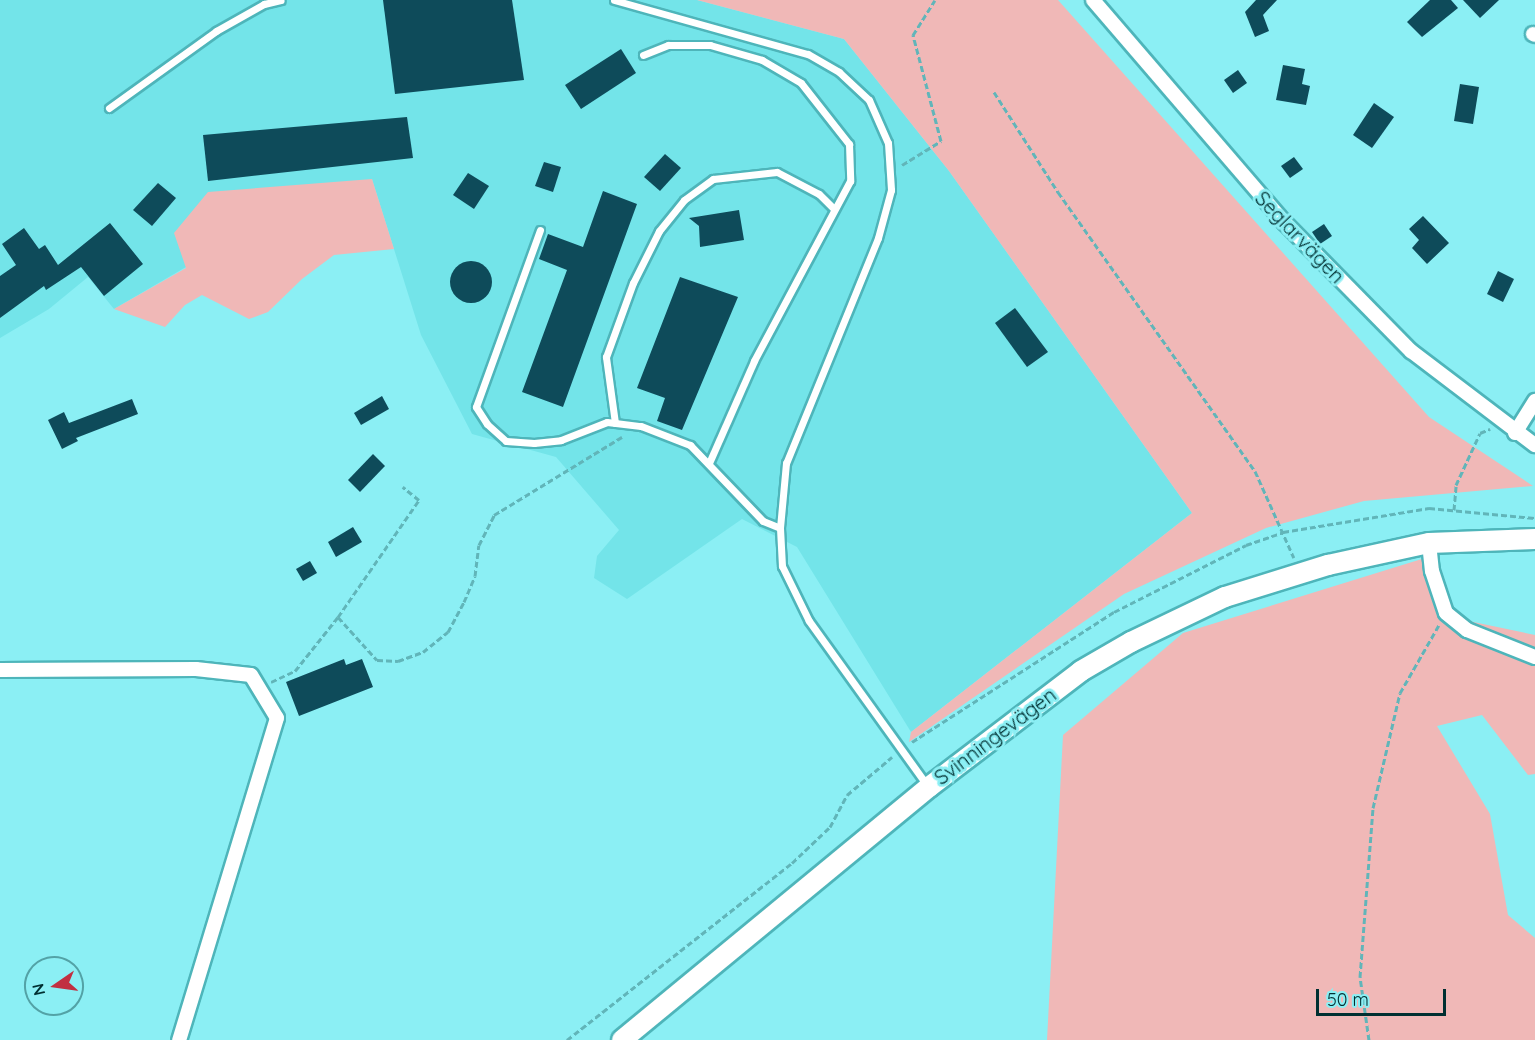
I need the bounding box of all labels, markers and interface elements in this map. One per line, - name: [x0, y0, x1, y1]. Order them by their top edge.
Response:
- street label: Seglarvägen: [1250, 186, 1350, 288]
- street label: Svinningevägen: [930, 683, 1060, 789]
- north arrow: [24, 956, 84, 1016]
- scale bar: [1319, 977, 1450, 1015]
- text: N: [27, 982, 49, 998]
- text: 50 m: [1327, 988, 1369, 1011]

